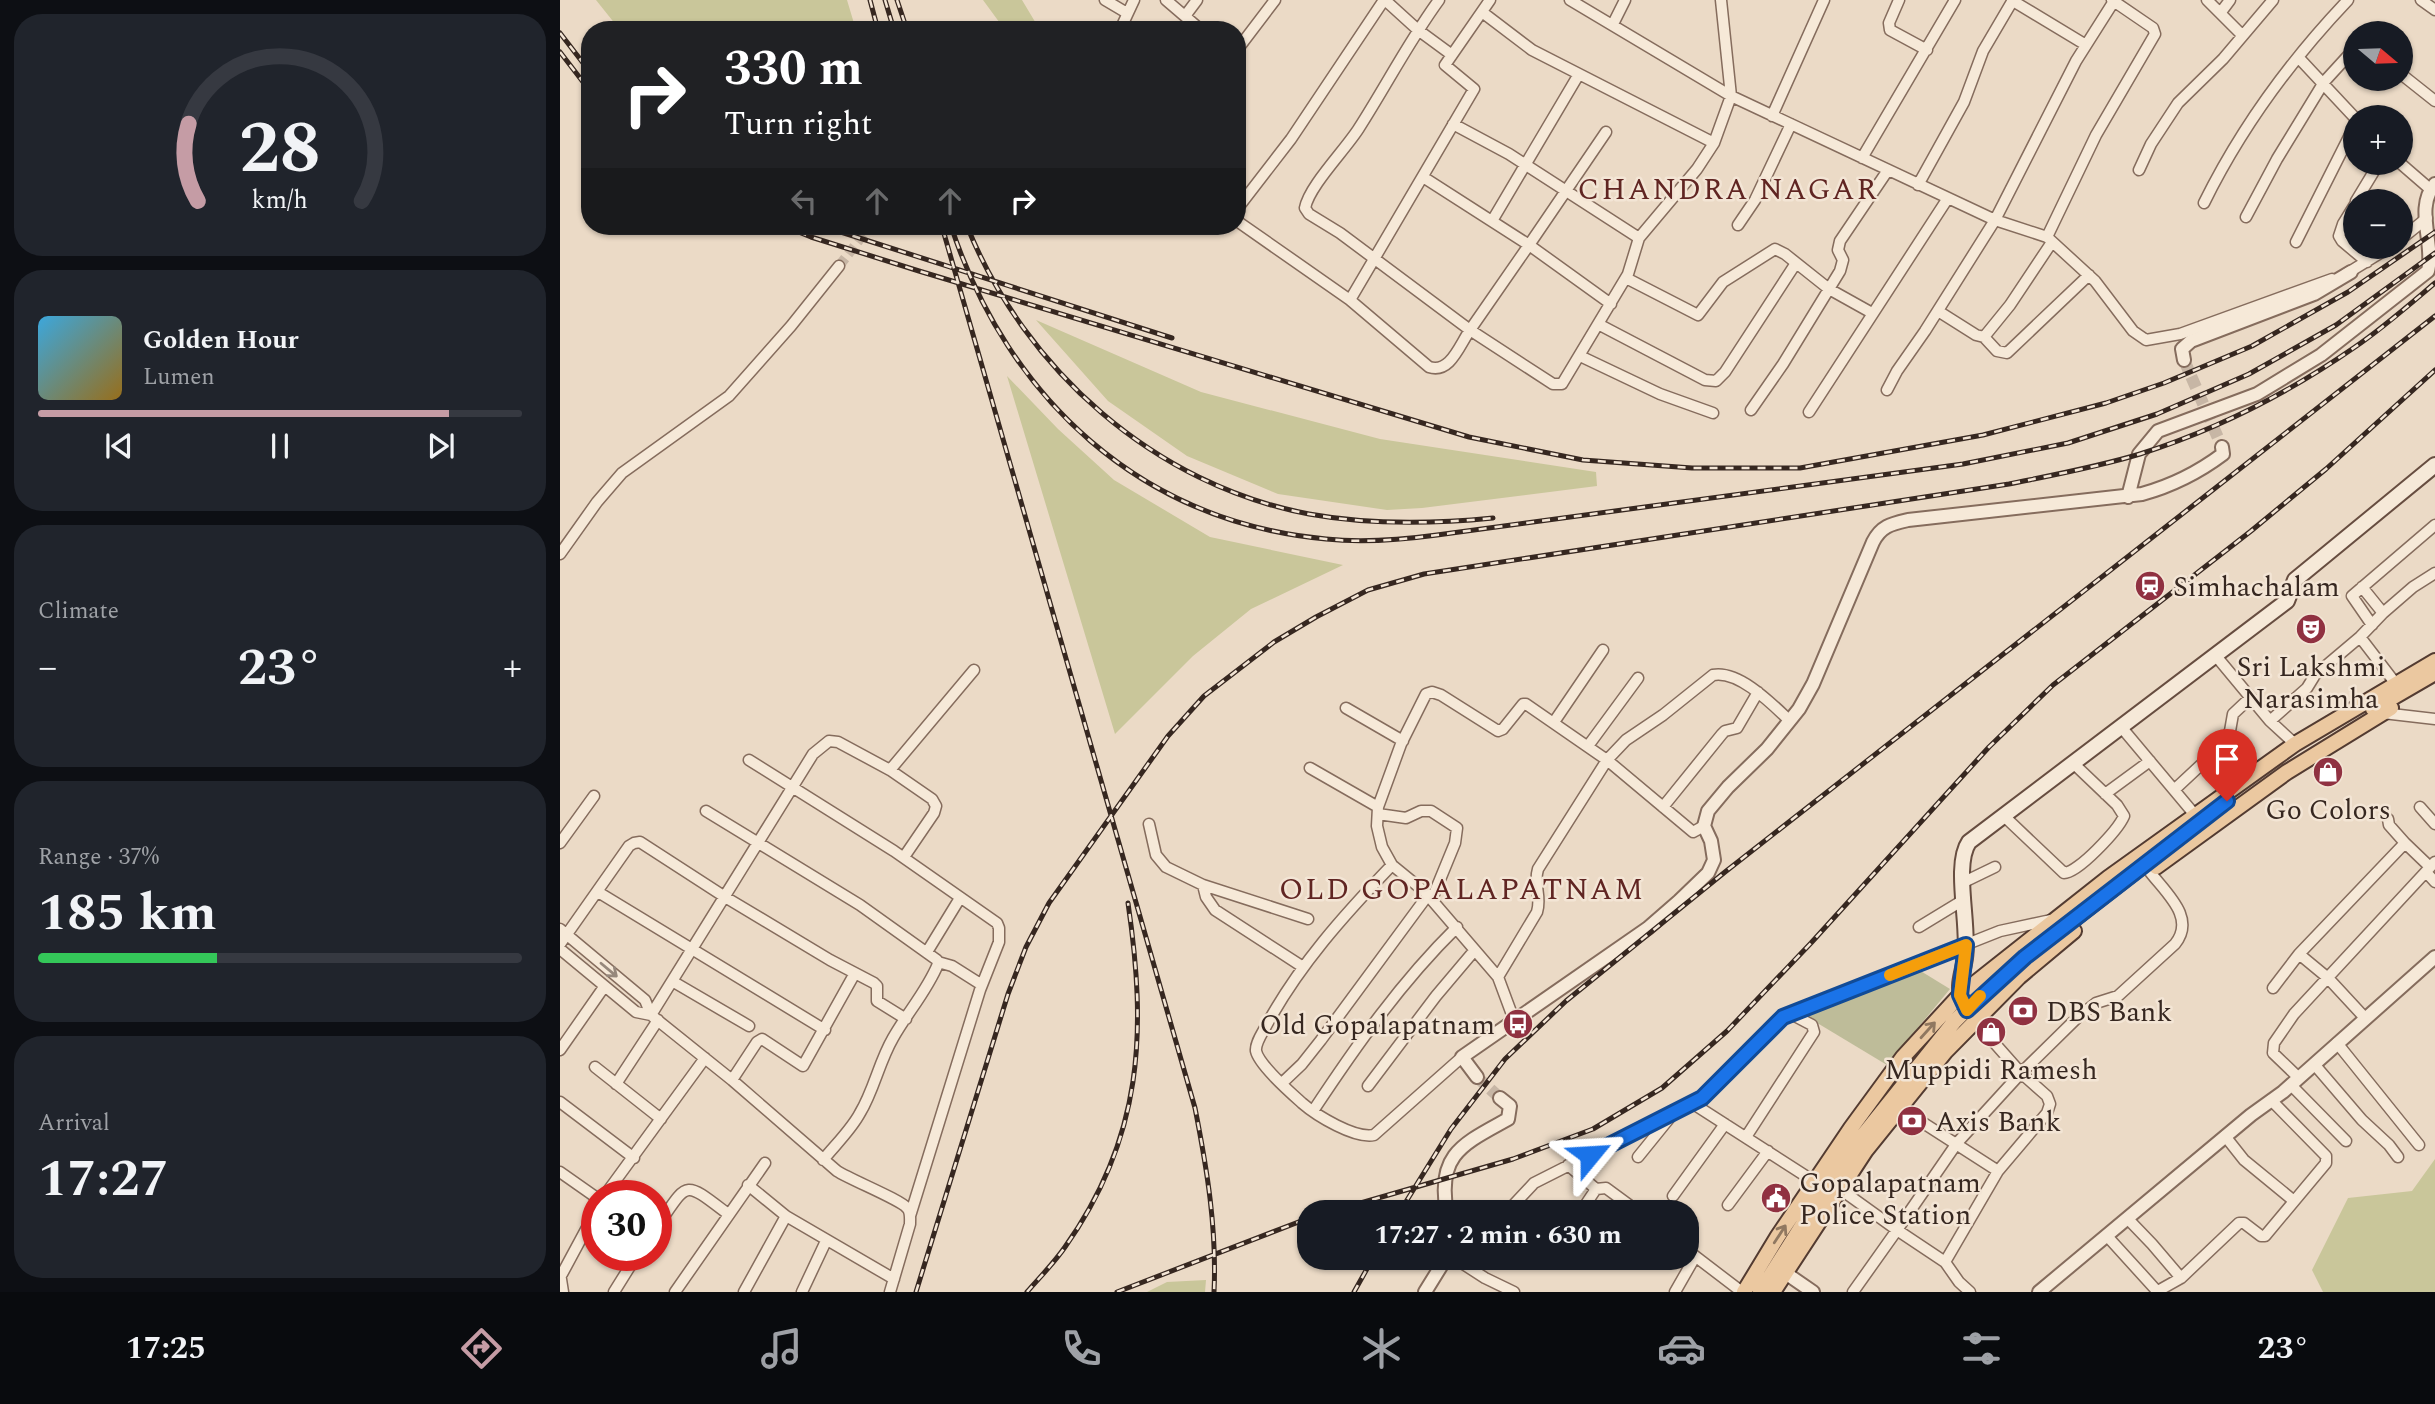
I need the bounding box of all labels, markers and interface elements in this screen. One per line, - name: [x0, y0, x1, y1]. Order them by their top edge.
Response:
- north arrow: [2343, 21, 2413, 91]
- map controls: [2343, 21, 2413, 259]
- text: 330 m: [724, 32, 863, 107]
- icon: right: [609, 49, 700, 140]
- text: 28: [239, 94, 321, 205]
- text: Turn right: [724, 100, 872, 149]
- button: +: [2343, 105, 2413, 175]
- district label: CHANDRA NAGAR: [1578, 167, 1878, 213]
- text: km/h: [252, 182, 308, 220]
- icon: left: [785, 182, 823, 220]
- icon: ahead: [858, 182, 896, 220]
- icon: ahead: [931, 182, 969, 220]
- icon: right: [1004, 182, 1042, 220]
- button: −: [2343, 189, 2413, 259]
- text: Golden Hour: [143, 320, 299, 360]
- text: Lumen: [143, 360, 215, 395]
- icon: previous: [100, 427, 138, 465]
- icon: pause: [261, 427, 299, 465]
- icon: next: [422, 427, 460, 465]
- place label: Simhachalam: [2173, 566, 2340, 609]
- station icon: Simhachalam: [2133, 569, 2167, 603]
- text: Climate: [38, 594, 119, 629]
- theatre icon: Sri Lakshmi Narasimha: [2294, 612, 2328, 646]
- text: 23°: [238, 629, 322, 708]
- text: −: [38, 639, 57, 697]
- text: +: [503, 639, 522, 697]
- place label: Sri Lakshmi Narasimha: [2236, 646, 2386, 721]
- pin: [2197, 729, 2257, 801]
- icon: arrive: [2208, 740, 2246, 778]
- shop icon: Go Colors: [2311, 755, 2345, 789]
- place label: Go Colors: [2265, 789, 2391, 832]
- text: Range · 37%: [38, 840, 159, 875]
- district label: OLD GOPALAPATNAM: [1279, 867, 1645, 913]
- text: 185 km: [38, 874, 217, 953]
- one-way arrow: [599, 962, 617, 978]
- place label: DBS Bank: [2046, 991, 2172, 1034]
- bank icon: DBS Bank: [2006, 994, 2040, 1028]
- place label: Old Gopalapatnam: [1260, 1004, 1495, 1047]
- bus stop icon: Old Gopalapatnam: [1501, 1007, 1535, 1041]
- shop icon: Muppidi Ramesh: [1974, 1015, 2008, 1049]
- one-way arrow: [1919, 1022, 1936, 1039]
- place label: Muppidi Ramesh: [1885, 1049, 2098, 1092]
- place label: Axis Bank: [1935, 1101, 2061, 1144]
- bank icon: Axis Bank: [1895, 1104, 1929, 1138]
- text: Arrival: [38, 1106, 110, 1141]
- position arrow: [1553, 1118, 1627, 1192]
- text: 17:27: [38, 1140, 169, 1219]
- place label: Gopalapatnam Police Station: [1799, 1162, 1981, 1237]
- speed limit sign: 30: [581, 1180, 672, 1271]
- public building icon: Gopalapatnam Police Station: [1759, 1181, 1793, 1215]
- text: 17:27 · 2 min · 630 m: [1374, 1215, 1622, 1255]
- one-way arrow: [1773, 1224, 1787, 1244]
- text: 17:25: [126, 1324, 206, 1373]
- icon: directions: [457, 1324, 506, 1373]
- icon: music: [757, 1324, 806, 1373]
- icon: phone: [1057, 1324, 1106, 1373]
- icon: climate: [1357, 1324, 1406, 1373]
- icon: car: [1657, 1324, 1706, 1373]
- icon: filters: [1957, 1324, 2006, 1373]
- text: 23°: [2257, 1324, 2309, 1373]

